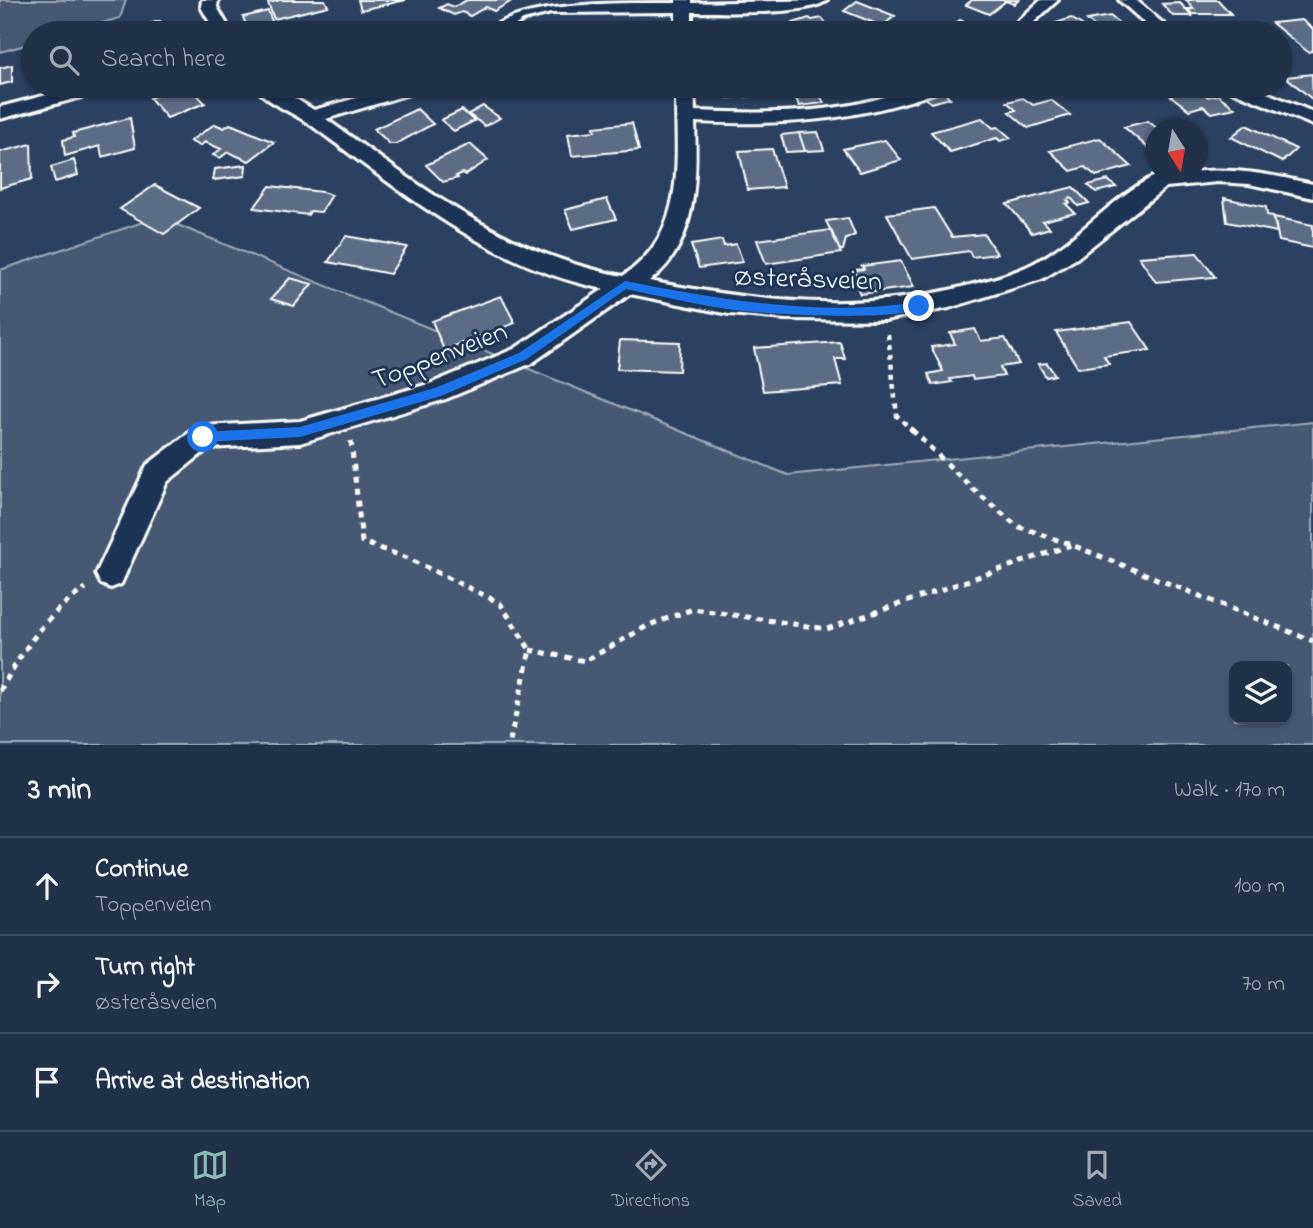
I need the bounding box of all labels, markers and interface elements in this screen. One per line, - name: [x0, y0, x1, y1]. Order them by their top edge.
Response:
- search box: [21, 21, 1292, 98]
- icon: search: [45, 41, 83, 79]
- text: Search here: [101, 41, 226, 79]
- north arrow: [1145, 119, 1208, 182]
- street label: Østeråsveien: [733, 257, 883, 304]
- route end: [903, 290, 934, 321]
- street label: Toppenveien: [367, 313, 514, 402]
- route start: [187, 421, 218, 452]
- map controls: [1229, 661, 1292, 724]
- button: layers: [1229, 661, 1292, 724]
- text: 3 min: [28, 769, 91, 813]
- text: Walk · 170 m: [1174, 774, 1285, 807]
- text: Continue: [95, 851, 188, 889]
- icon: ahead: [28, 867, 66, 905]
- text: 100 m: [1234, 870, 1285, 903]
- text: Toppenveien: [95, 889, 212, 922]
- text: Turn right: [95, 949, 195, 987]
- icon: right: [28, 965, 66, 1003]
- text: 70 m: [1242, 968, 1285, 1001]
- text: Østeråsveien: [95, 987, 217, 1020]
- icon: arrive: [28, 1063, 66, 1101]
- text: Arrive at destination: [95, 1063, 310, 1101]
- tab: Map: [191, 1146, 229, 1215]
- tab: Directions: [611, 1146, 690, 1215]
- tab: Saved: [1072, 1146, 1122, 1215]

